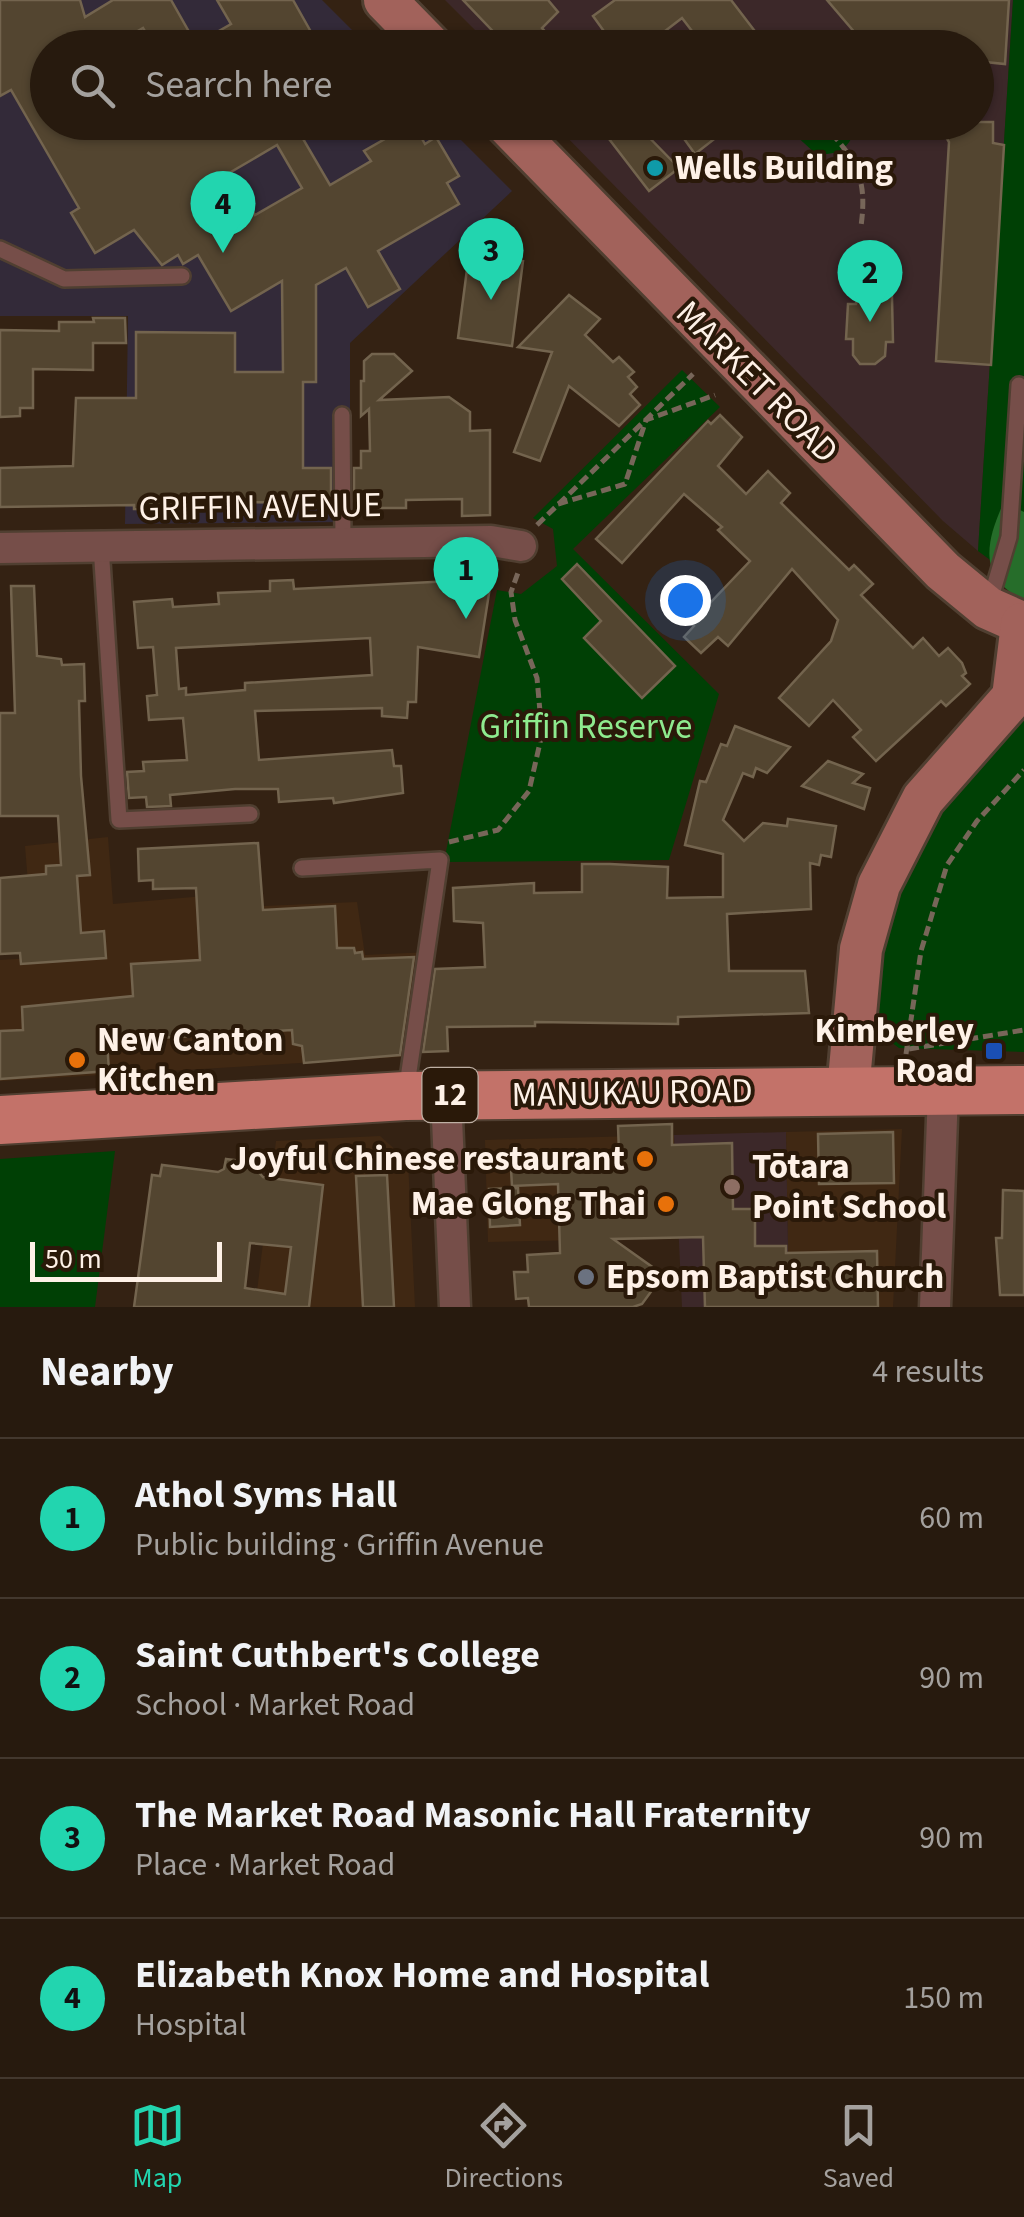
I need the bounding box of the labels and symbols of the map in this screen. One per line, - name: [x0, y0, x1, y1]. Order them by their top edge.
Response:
- place label: Wells Building: [675, 143, 894, 193]
- marker: Wells Building: [644, 157, 666, 179]
- pin: 4: [190, 170, 256, 253]
- pin: 3: [458, 218, 524, 300]
- pin: 2: [838, 240, 902, 322]
- street label: MARKET ROAD: [664, 289, 850, 475]
- street label: GRIFFIN AVENUE: [138, 480, 382, 534]
- pin: 1: [434, 536, 498, 619]
- your location: [660, 575, 711, 626]
- park label: Griffin Reserve: [480, 702, 692, 752]
- place label: Kimberley Road: [815, 1006, 974, 1096]
- place label: New Canton Kitchen: [97, 1015, 283, 1105]
- marker: Kimberley Road: [983, 1040, 1005, 1062]
- marker: New Canton Kitchen: [66, 1049, 88, 1071]
- street label: MANUKAU ROAD: [511, 1066, 753, 1120]
- road number: 12: [422, 1068, 478, 1122]
- place label: Joyful Chinese restaurant: [230, 1134, 625, 1184]
- place label: Tōtara Point School: [752, 1142, 946, 1232]
- marker: Joyful Chinese restaurant: [634, 1148, 656, 1170]
- marker: Tōtara Point School: [721, 1176, 743, 1198]
- place label: Mae Glong Thai: [411, 1179, 646, 1229]
- marker: Mae Glong Thai: [655, 1193, 677, 1215]
- scale bar: [30, 1237, 222, 1282]
- place label: Epsom Baptist Church: [606, 1252, 944, 1302]
- marker: Epsom Baptist Church: [575, 1266, 597, 1288]

